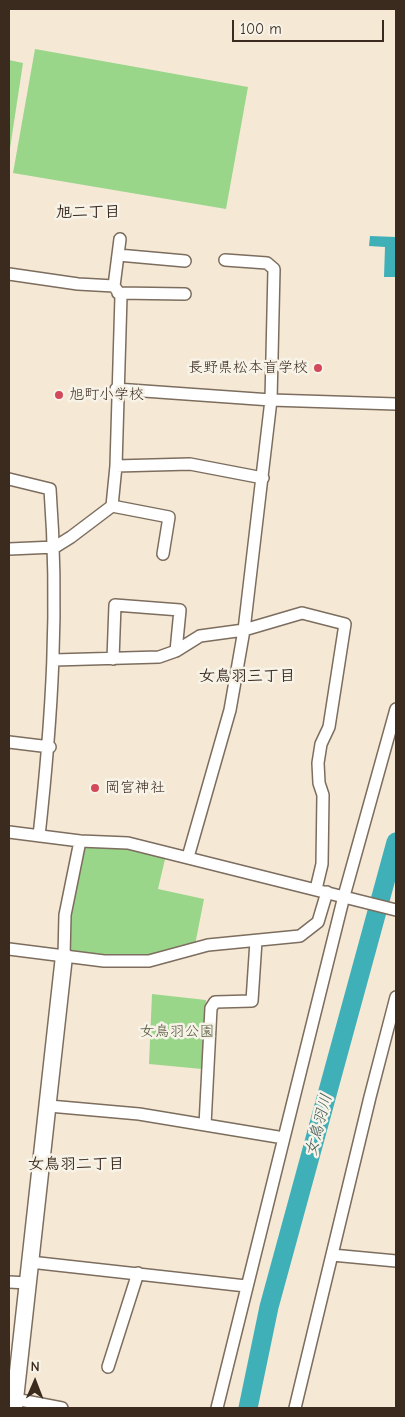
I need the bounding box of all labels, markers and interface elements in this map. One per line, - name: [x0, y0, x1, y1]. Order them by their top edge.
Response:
- scale bar: [235, 10, 388, 42]
- text: 100 m: [240, 20, 282, 38]
- district label: 旭二丁目: [56, 202, 120, 222]
- place label: 長野県松本盲学校: [188, 359, 308, 377]
- marker: 長野県松本盲学校: [312, 362, 324, 374]
- place label: 旭町小学校: [69, 386, 144, 404]
- marker: 旭町小学校: [53, 389, 65, 401]
- district label: 女鳥羽三丁目: [199, 666, 295, 686]
- place label: 岡宮神社: [105, 779, 165, 797]
- marker: 岡宮神社: [89, 782, 101, 794]
- park label: 女鳥羽公園: [140, 1023, 214, 1041]
- water label: 女鳥羽川: [301, 1092, 337, 1158]
- district label: 女鳥羽二丁目: [28, 1154, 124, 1174]
- north arrow: [10, 1357, 60, 1407]
- text: N: [31, 1358, 40, 1375]

